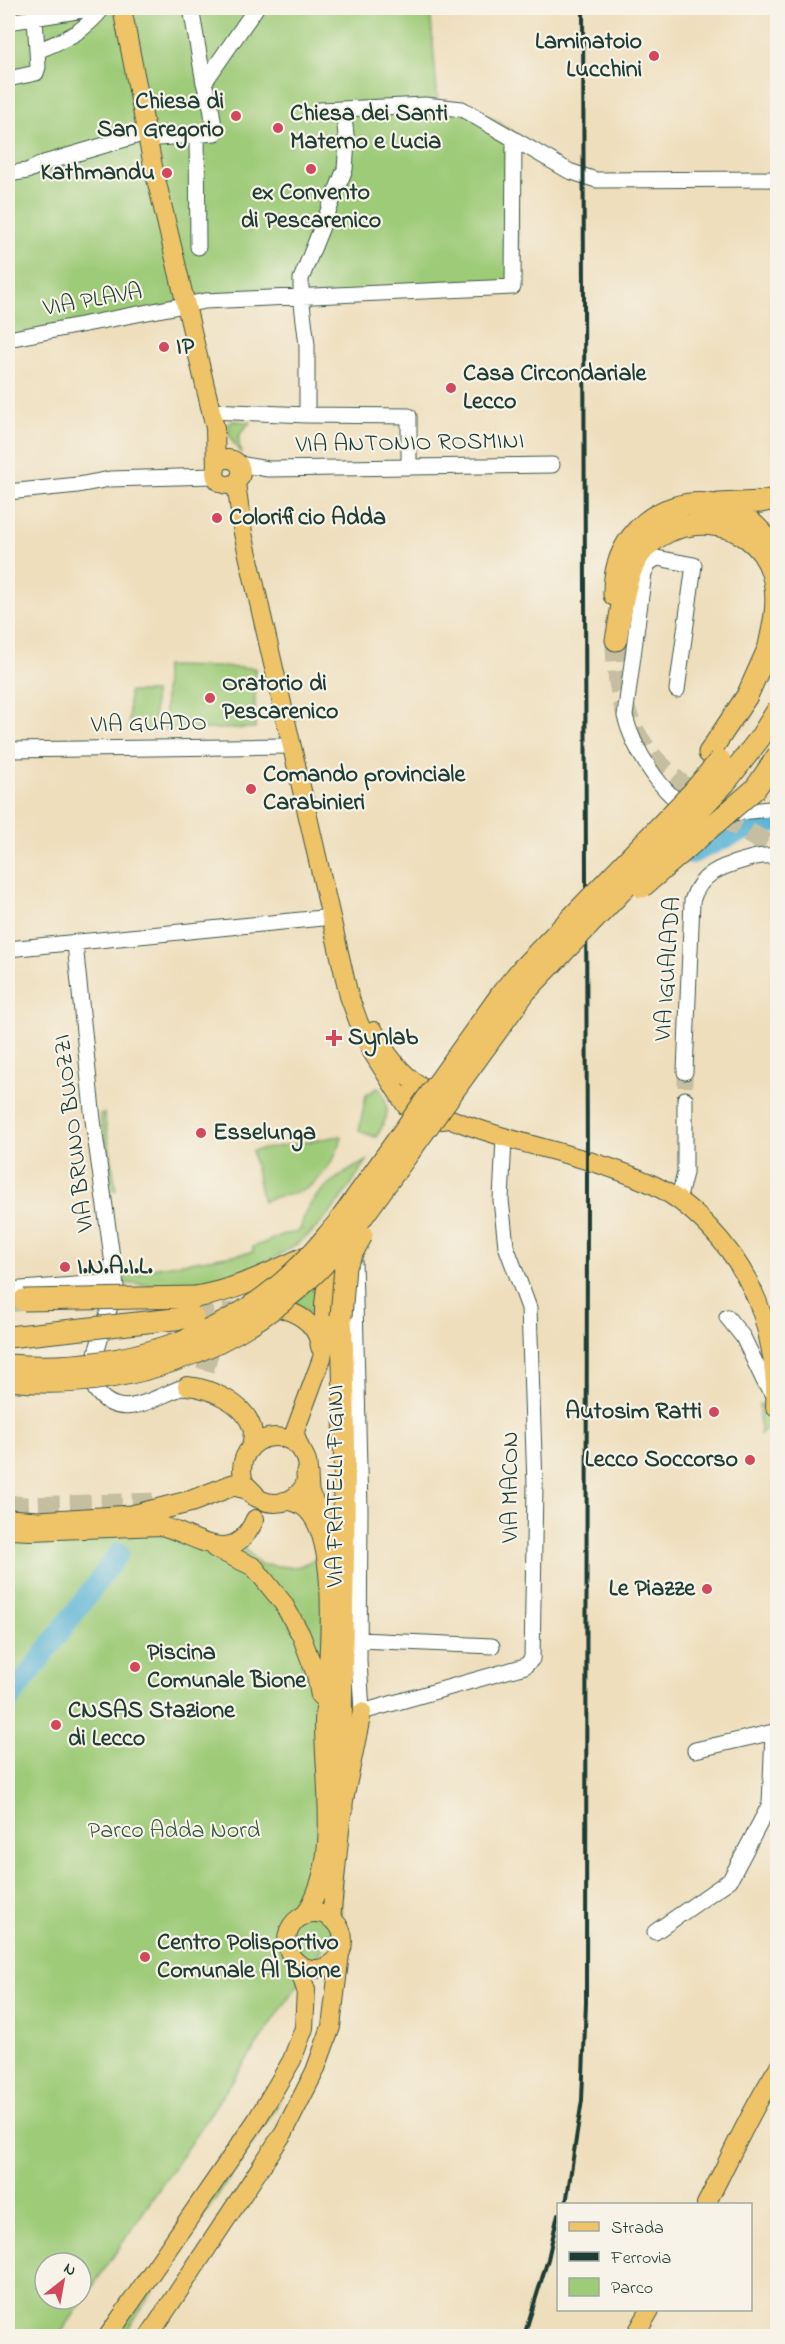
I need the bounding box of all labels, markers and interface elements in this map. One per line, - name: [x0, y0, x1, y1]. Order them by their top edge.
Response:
- place label: Laminatoio Lucchini: [535, 25, 642, 88]
- marker: Laminatoio Lucchini: [647, 49, 661, 63]
- place label: Chiesa di San Gregorio: [97, 85, 224, 149]
- place label: Chiesa dei Santi Materno e Lucia: [290, 97, 448, 160]
- marker: Chiesa di San Gregorio: [229, 109, 243, 123]
- marker: Chiesa dei Santi Materno e Lucia: [271, 121, 285, 135]
- place label: Kathmandu: [40, 156, 155, 191]
- marker: ex Convento di Pescarenico: [304, 162, 318, 176]
- marker: Kathmandu: [160, 166, 174, 180]
- place label: ex Convento di Pescarenico: [241, 176, 381, 239]
- street label: VIA PLAVA: [40, 275, 145, 327]
- place label: IP: [176, 330, 195, 365]
- marker: IP: [157, 340, 171, 354]
- place label: Casa Circondariale Lecco: [463, 357, 647, 420]
- marker: Casa Circondariale Lecco: [444, 381, 458, 395]
- street label: VIA ANTONIO ROSMINI: [294, 425, 525, 464]
- place label: Colorificio Adda: [229, 501, 386, 536]
- marker: Colorificio Adda: [210, 511, 224, 525]
- place label: Oratorio di Pescarenico: [222, 667, 339, 730]
- marker: Oratorio di Pescarenico: [203, 691, 217, 705]
- street label: VIA GUADO: [90, 706, 207, 744]
- place label: Comando provinciale Carabinieri: [263, 758, 466, 821]
- marker: Comando provinciale Carabinieri: [244, 782, 258, 796]
- street label: VIA IGUALADA: [646, 896, 691, 1043]
- place label: Synlab: [348, 1021, 419, 1057]
- marker: Synlab: [325, 1029, 343, 1047]
- street label: VIA BRUNO BUOZZI: [46, 1032, 105, 1235]
- place label: Esselunga: [213, 1116, 316, 1152]
- marker: Esselunga: [194, 1126, 208, 1140]
- place label: I.N.A.I.L.: [77, 1250, 153, 1285]
- marker: I.N.A.I.L.: [58, 1260, 72, 1274]
- street label: VIA FRATELLI FIGINI: [319, 1385, 354, 1588]
- place label: Autosim Ratti: [565, 1395, 702, 1430]
- marker: Autosim Ratti: [707, 1405, 721, 1419]
- street label: VIA MACON: [494, 1431, 529, 1544]
- place label: Lecco Soccorso: [585, 1443, 738, 1478]
- marker: Lecco Soccorso: [743, 1453, 757, 1467]
- place label: Le Piazze: [609, 1572, 696, 1607]
- marker: Le Piazze: [700, 1582, 714, 1596]
- place label: Piscina Comunale Bione: [147, 1636, 307, 1699]
- marker: Piscina Comunale Bione: [128, 1660, 142, 1674]
- place label: CNSAS Stazione di Lecco: [68, 1694, 236, 1757]
- marker: CNSAS Stazione di Lecco: [49, 1718, 63, 1732]
- park label: Parco Adda Nord: [88, 1814, 261, 1849]
- place label: Centro Polisportivo Comunale Al Bione: [157, 1926, 342, 1989]
- marker: Centro Polisportivo Comunale Al Bione: [138, 1950, 152, 1964]
- legend: [557, 2203, 752, 2311]
- text: Strada: [611, 2216, 664, 2242]
- text: Ferrovia: [610, 2246, 671, 2272]
- north arrow: [33, 2251, 93, 2311]
- text: N: [59, 2257, 81, 2283]
- text: Parco: [611, 2276, 653, 2302]

